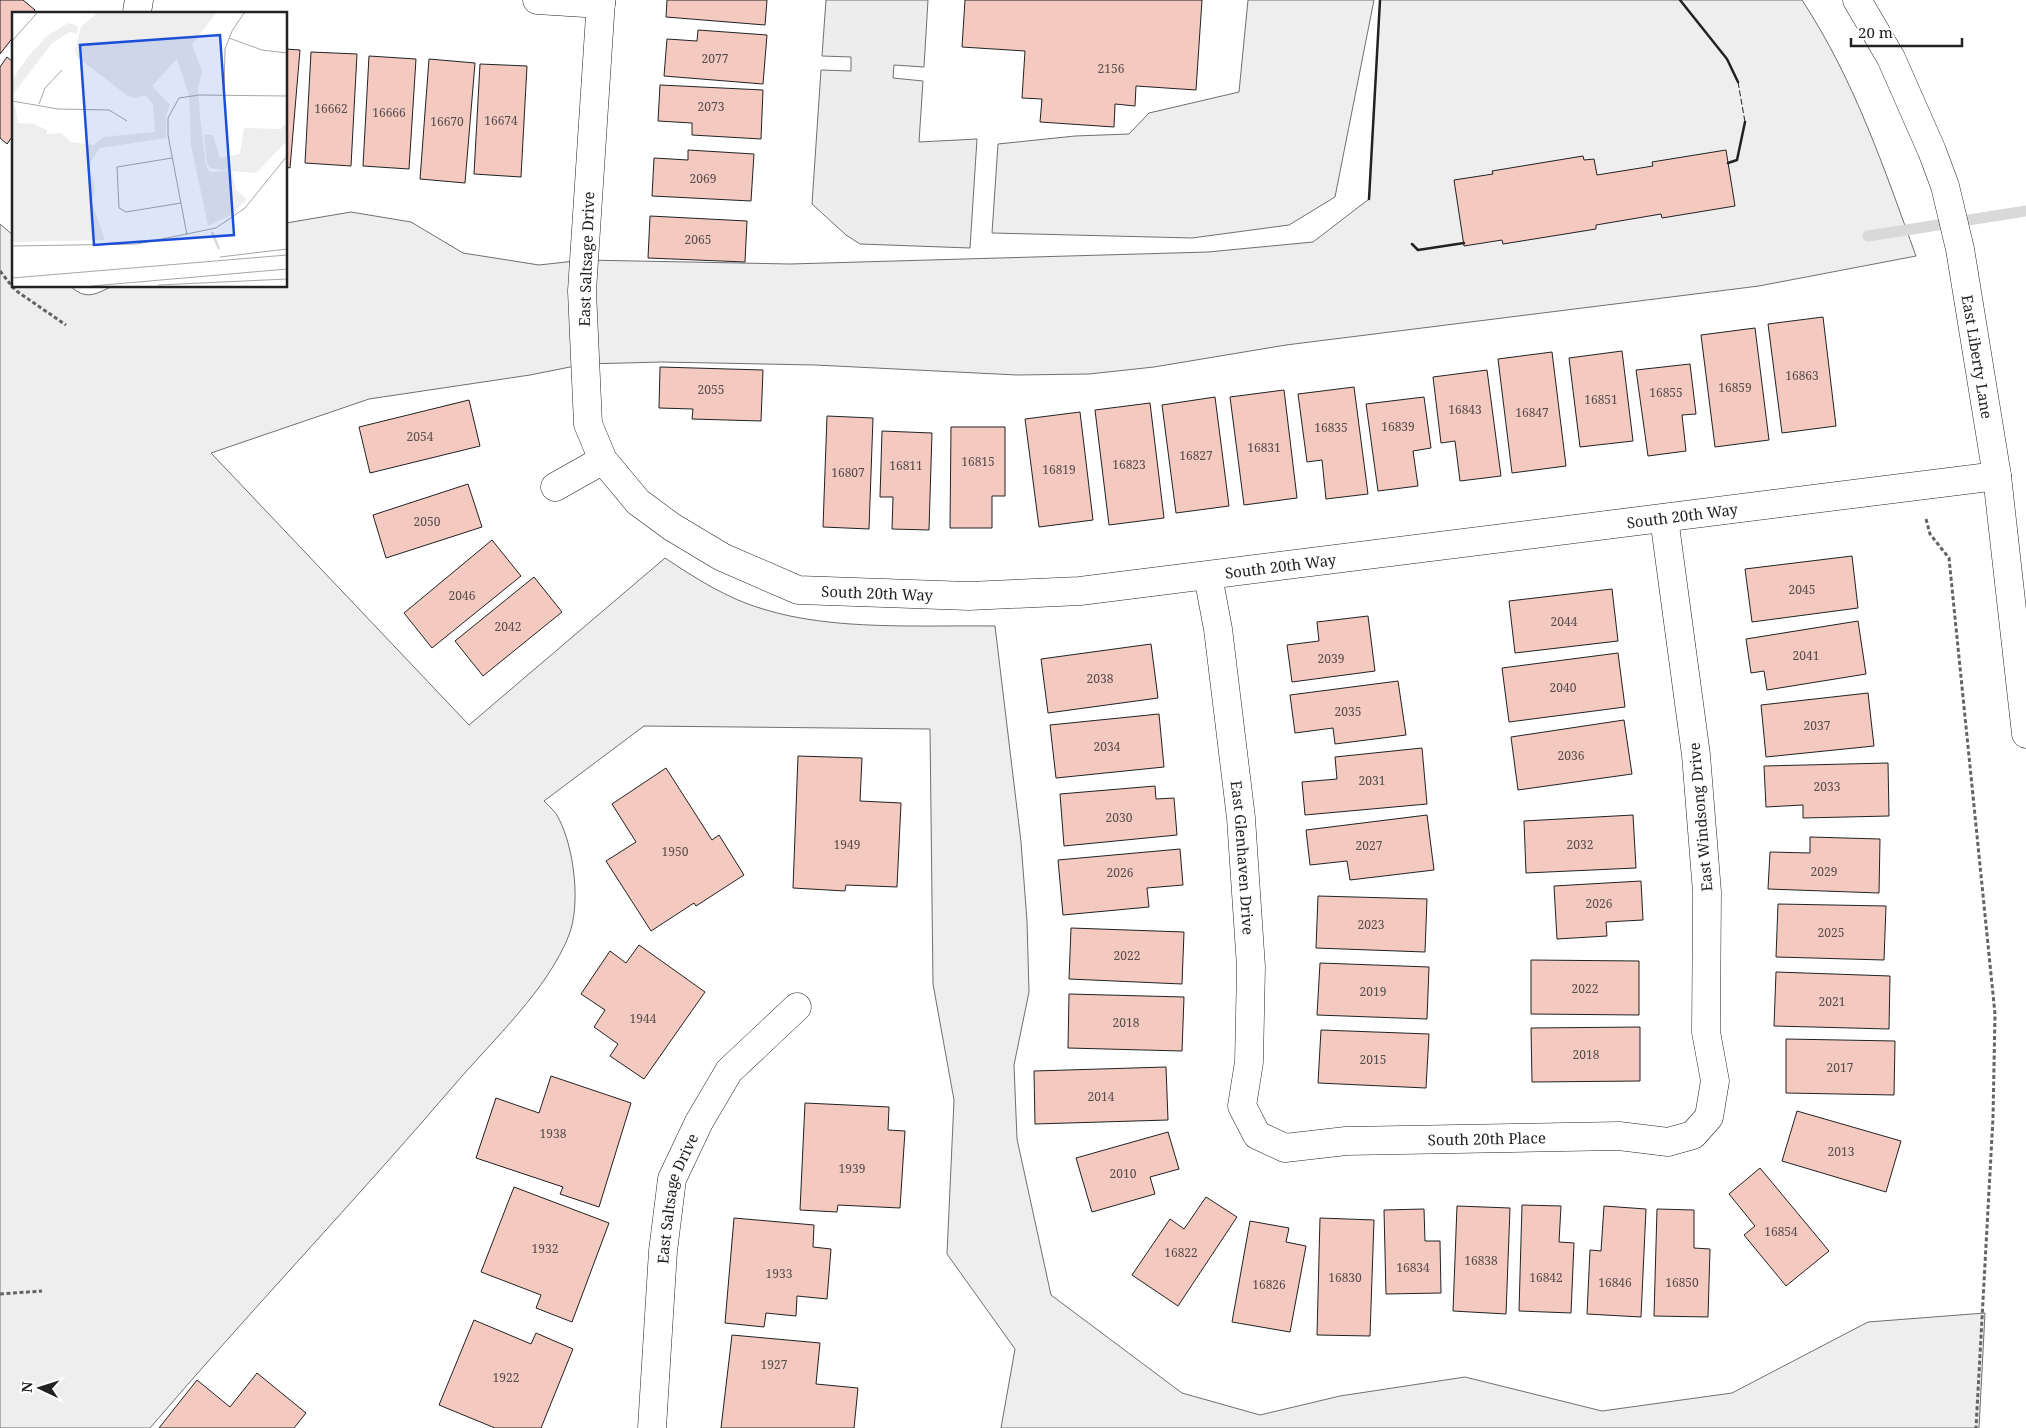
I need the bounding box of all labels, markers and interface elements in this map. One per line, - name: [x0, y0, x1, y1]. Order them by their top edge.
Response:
- inset map: [12, 12, 288, 288]
- scale bar: [1851, 15, 1962, 47]
- text: 20 m: [1858, 22, 1893, 42]
- house number: 2077: [702, 50, 729, 67]
- house number: 2156: [1098, 60, 1125, 77]
- house number: 2073: [698, 98, 725, 115]
- house number: 16662: [314, 100, 348, 117]
- house number: 16666: [372, 104, 406, 121]
- house number: 16674: [484, 112, 518, 129]
- house number: 16670: [430, 113, 464, 130]
- house number: 2069: [690, 170, 716, 187]
- street label: East Saltsage Drive: [574, 191, 598, 327]
- house number: 2065: [685, 231, 711, 248]
- street label: East Liberty Lane: [1958, 293, 1998, 420]
- house number: 16863: [1785, 367, 1819, 384]
- house number: 16859: [1718, 379, 1752, 396]
- house number: 2055: [698, 381, 724, 398]
- house number: 16855: [1649, 384, 1683, 401]
- house number: 16851: [1584, 391, 1618, 408]
- house number: 16843: [1448, 401, 1482, 418]
- house number: 16847: [1515, 404, 1549, 421]
- house number: 16839: [1381, 418, 1415, 435]
- house number: 16835: [1314, 419, 1348, 436]
- house number: 2054: [407, 428, 434, 445]
- house number: 16831: [1247, 439, 1281, 456]
- house number: 16827: [1179, 447, 1213, 464]
- house number: 16815: [961, 453, 995, 470]
- house number: 16823: [1112, 456, 1146, 473]
- house number: 16811: [889, 457, 923, 474]
- house number: 16819: [1042, 461, 1076, 478]
- house number: 16807: [831, 464, 865, 481]
- street label: South 20th Way: [1626, 499, 1740, 532]
- house number: 2050: [414, 513, 441, 530]
- street label: South 20th Way: [1224, 549, 1338, 583]
- street label: South 20th Way: [821, 581, 934, 605]
- house number: 2045: [1789, 581, 1815, 598]
- house number: 2046: [449, 587, 476, 604]
- house number: 2044: [1551, 613, 1578, 630]
- house number: 2042: [495, 618, 521, 635]
- house number: 2041: [1793, 647, 1819, 664]
- house number: 2039: [1318, 650, 1344, 667]
- house number: 2038: [1087, 670, 1114, 687]
- house number: 2040: [1550, 679, 1577, 696]
- house number: 2035: [1335, 703, 1361, 720]
- house number: 2037: [1804, 717, 1831, 734]
- house number: 2034: [1094, 738, 1121, 755]
- street label: East Windsong Drive: [1684, 742, 1716, 892]
- house number: 2036: [1558, 747, 1585, 764]
- house number: 2031: [1359, 772, 1385, 789]
- house number: 2033: [1814, 778, 1841, 795]
- street label: East Glenhaven Drive: [1227, 779, 1259, 935]
- house number: 2030: [1106, 809, 1133, 826]
- house number: 1949: [834, 836, 860, 853]
- house number: 2032: [1567, 836, 1593, 853]
- house number: 2027: [1356, 837, 1383, 854]
- house number: 1950: [662, 843, 689, 860]
- house number: 2029: [1811, 863, 1837, 880]
- house number: 2026: [1107, 864, 1134, 881]
- house number: 2026: [1586, 895, 1613, 912]
- house number: 2023: [1358, 916, 1385, 933]
- house number: 2025: [1818, 924, 1844, 941]
- house number: 2022: [1114, 947, 1140, 964]
- house number: 2022: [1572, 980, 1598, 997]
- house number: 2019: [1360, 983, 1386, 1000]
- house number: 2021: [1819, 993, 1845, 1010]
- house number: 1944: [630, 1010, 657, 1027]
- house number: 2018: [1113, 1014, 1140, 1031]
- house number: 2018: [1573, 1046, 1600, 1063]
- house number: 2015: [1360, 1051, 1386, 1068]
- house number: 2017: [1827, 1059, 1854, 1076]
- house number: 2014: [1088, 1088, 1115, 1105]
- house number: 1938: [540, 1125, 567, 1142]
- street label: South 20th Place: [1428, 1127, 1546, 1150]
- street label: East Saltsage Drive: [652, 1130, 702, 1264]
- house number: 2013: [1828, 1143, 1855, 1160]
- house number: 1939: [839, 1160, 865, 1177]
- house number: 2010: [1110, 1165, 1137, 1182]
- house number: 16854: [1764, 1223, 1798, 1240]
- house number: 1932: [532, 1240, 558, 1257]
- house number: 16822: [1164, 1244, 1198, 1261]
- house number: 16838: [1464, 1252, 1498, 1269]
- house number: 16834: [1396, 1259, 1430, 1276]
- house number: 1933: [766, 1265, 793, 1282]
- house number: 16830: [1328, 1269, 1362, 1286]
- house number: 16842: [1529, 1269, 1563, 1286]
- house number: 16846: [1598, 1274, 1632, 1291]
- house number: 16850: [1665, 1274, 1699, 1291]
- house number: 16826: [1252, 1276, 1286, 1293]
- house number: 1927: [761, 1356, 788, 1373]
- north arrow: [15, 1363, 65, 1413]
- house number: 1922: [493, 1369, 519, 1386]
- text: N: [17, 1381, 36, 1393]

